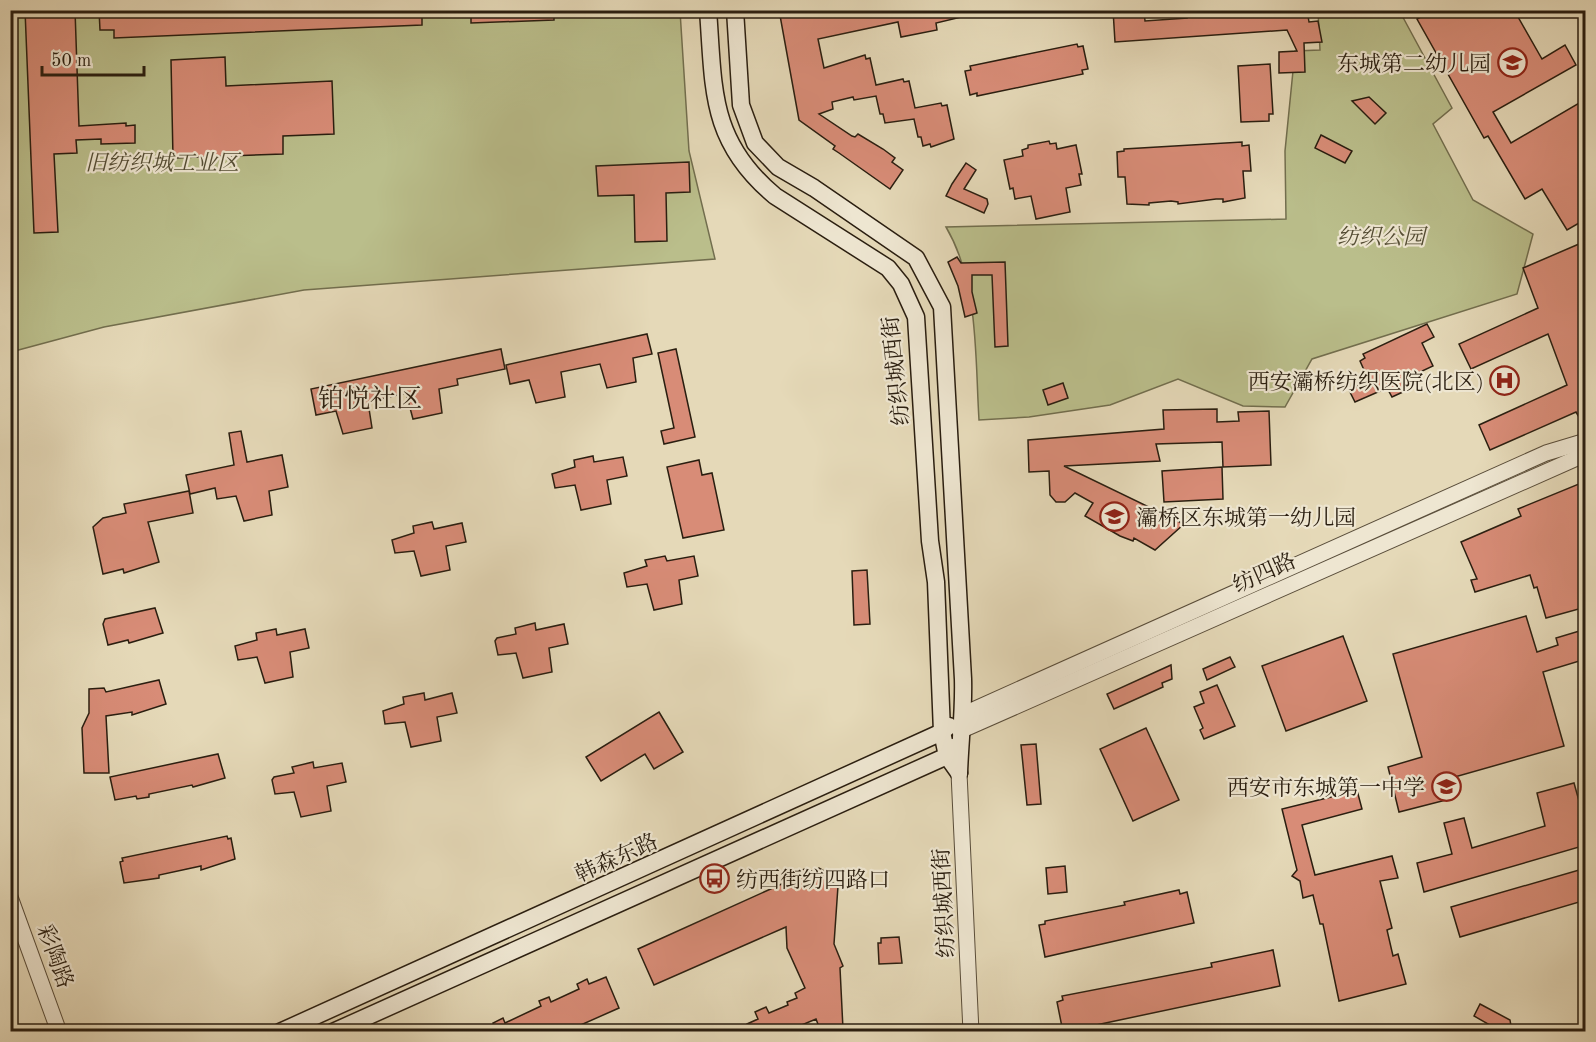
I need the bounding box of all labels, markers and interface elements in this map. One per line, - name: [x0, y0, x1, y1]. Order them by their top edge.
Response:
- scale bar: [42, 39, 144, 77]
- school or university icon: 东城第二幼儿园: [1496, 47, 1528, 79]
- text: 50 m: [51, 52, 91, 70]
- place label: 东城第二幼儿园: [1337, 52, 1491, 76]
- park label: 旧纺织城工业区: [85, 151, 242, 175]
- park label: 纺织公园: [1337, 225, 1428, 249]
- street label: 纺织城西街: [878, 315, 914, 427]
- hospital icon: 西安灞桥纺织医院(北区): [1489, 365, 1521, 397]
- place label: 西安灞桥纺织医院(北区): [1248, 370, 1484, 394]
- district label: 铂悦社区: [318, 385, 422, 413]
- school or university icon: 灞桥区东城第一幼儿园: [1099, 501, 1131, 533]
- place label: 灞桥区东城第一幼儿园: [1136, 506, 1356, 530]
- street label: 纺四路: [1229, 549, 1299, 597]
- school or university icon: 西安市东城第一中学: [1430, 771, 1462, 803]
- place label: 西安市东城第一中学: [1227, 776, 1425, 800]
- street label: 韩森东路: [571, 829, 661, 887]
- street label: 纺织城西街: [929, 847, 959, 959]
- bus stop icon: 纺西街纺四路口: [699, 863, 731, 895]
- place label: 纺西街纺四路口: [736, 868, 890, 892]
- street label: 彩陶路: [32, 921, 78, 991]

